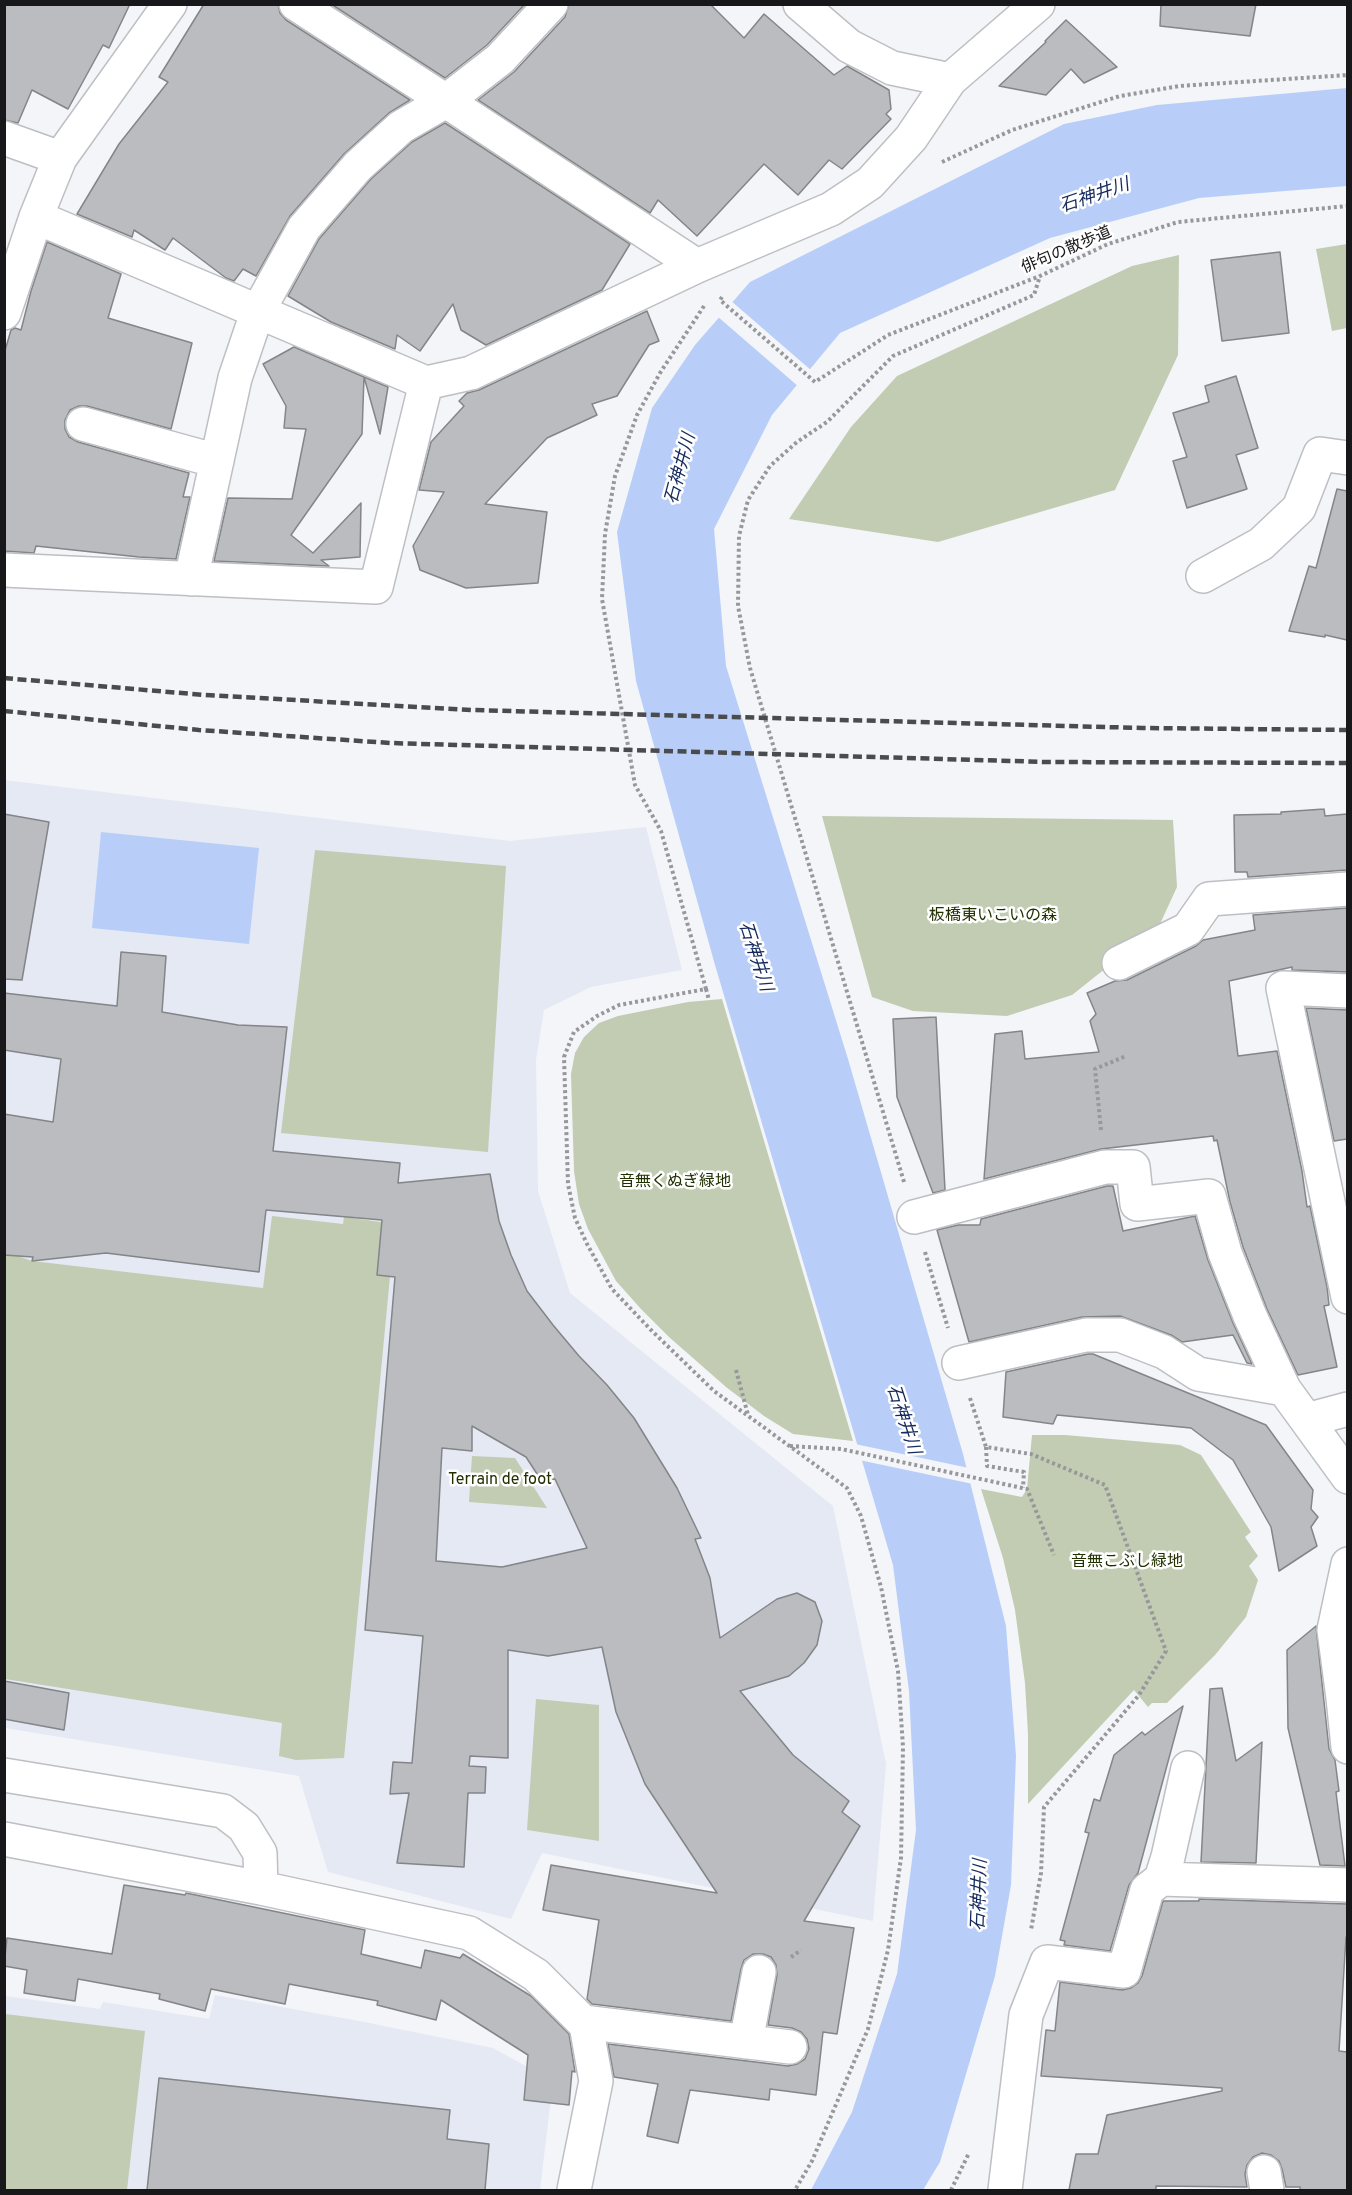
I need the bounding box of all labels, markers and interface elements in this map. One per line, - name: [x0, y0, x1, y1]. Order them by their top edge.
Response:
- water label: 石神井川: [1057, 175, 1133, 219]
- street label: 俳句の散歩道: [1019, 223, 1115, 279]
- water label: 石神井川: [662, 431, 702, 507]
- park label: 板橋東いこいの森: [929, 907, 1057, 927]
- water label: 石神井川: [733, 919, 775, 995]
- park label: 音無くぬぎ緑地: [619, 1173, 731, 1193]
- water label: 石神井川: [881, 1382, 923, 1458]
- park label: Terrain de foot: [448, 1471, 552, 1491]
- park label: 音無こぶし緑地: [1071, 1553, 1183, 1573]
- water label: 石神井川: [969, 1859, 993, 1931]

